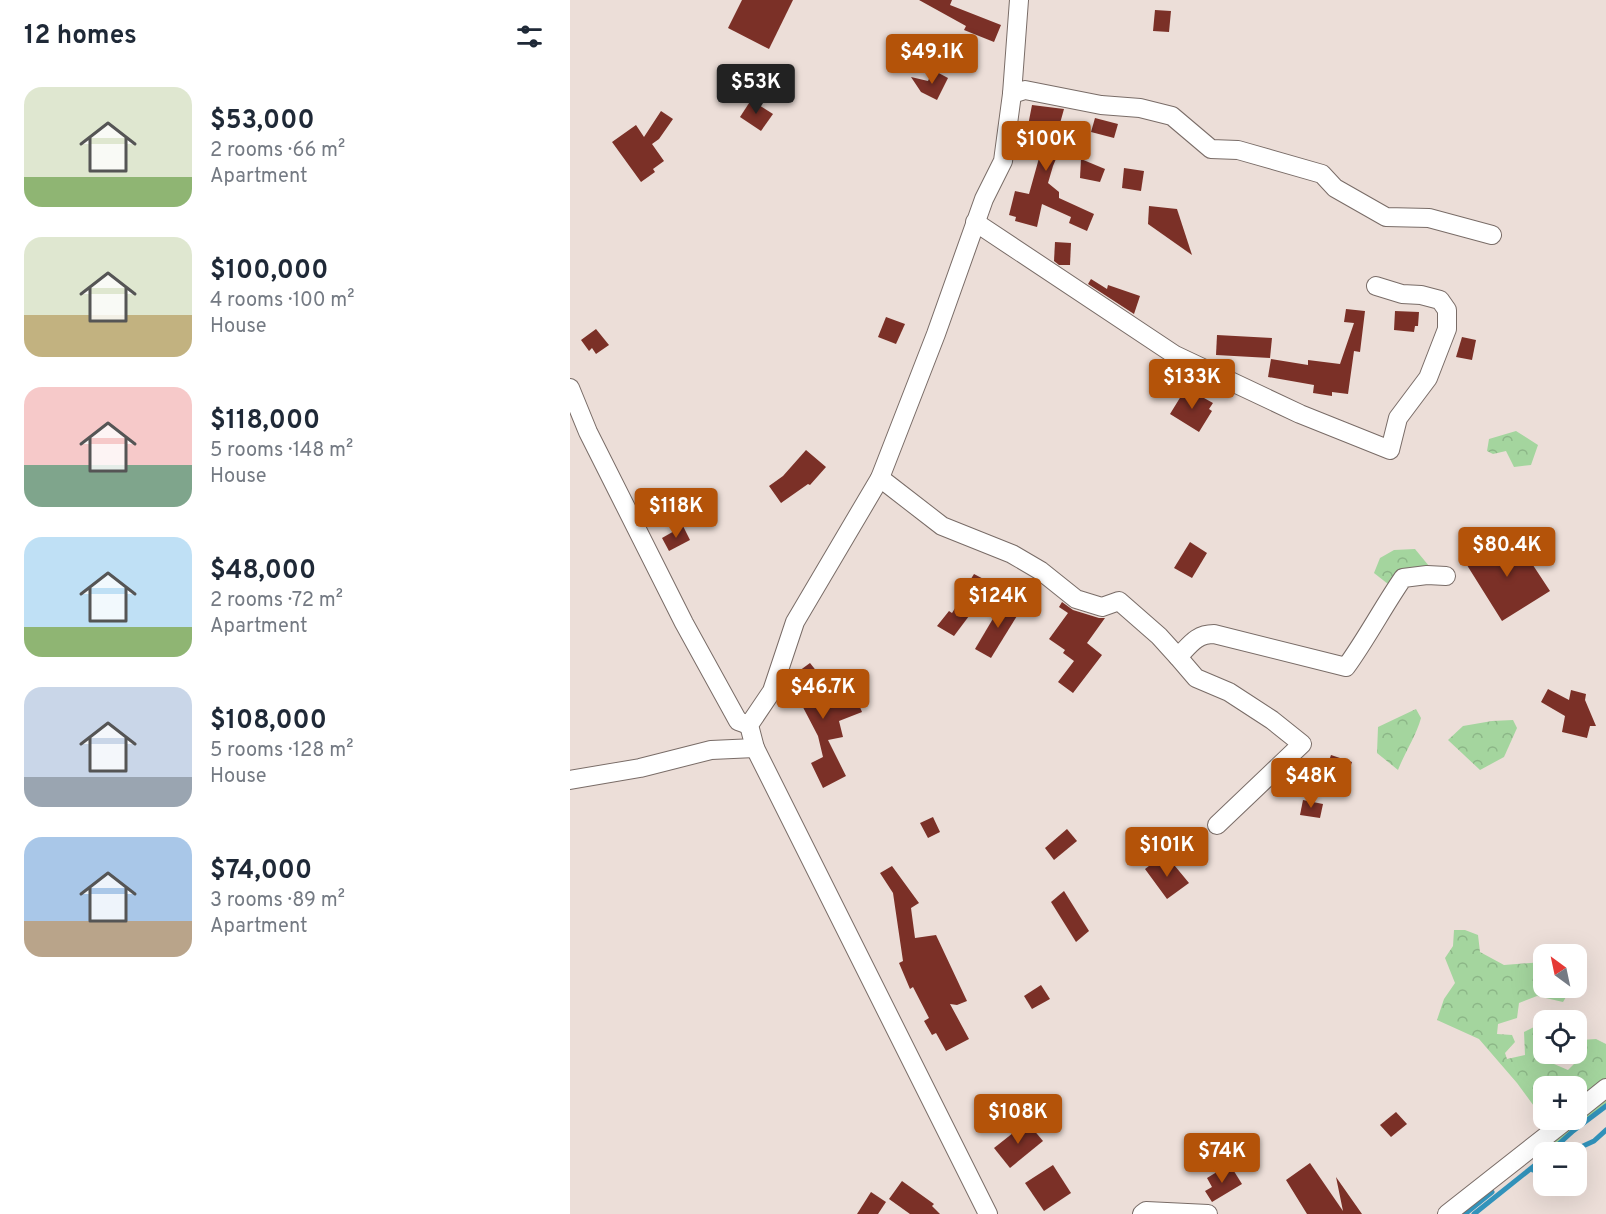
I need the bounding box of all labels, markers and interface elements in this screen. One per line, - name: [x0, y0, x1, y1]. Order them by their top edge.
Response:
- text: 12 homes: [24, 20, 137, 53]
- icon: filters: [513, 20, 546, 53]
- pin: $49.1K: [883, 34, 981, 85]
- text: $49.1K: [900, 40, 964, 66]
- pin: $53K: [720, 64, 792, 115]
- text: $53K: [731, 70, 781, 96]
- text: $53,000: [210, 105, 315, 138]
- icon: home: [72, 111, 144, 183]
- pin: $100K: [1004, 121, 1088, 172]
- text: $100K: [1016, 127, 1076, 153]
- text: 2 rooms · 66 m²: [210, 138, 345, 164]
- text: Apartment: [210, 164, 308, 190]
- text: $100,000: [210, 255, 328, 288]
- icon: home: [72, 261, 144, 333]
- text: 4 rooms · 100 m²: [210, 288, 355, 314]
- text: House: [210, 314, 266, 340]
- pin: $133K: [1150, 359, 1234, 410]
- text: $133K: [1163, 365, 1221, 391]
- text: $118,000: [210, 405, 320, 438]
- icon: home: [72, 411, 144, 483]
- text: 5 rooms · 148 m²: [210, 438, 353, 464]
- text: House: [210, 464, 266, 490]
- pin: $118K: [634, 488, 718, 539]
- text: $118K: [649, 494, 703, 520]
- pin: $80.4K: [1458, 527, 1556, 578]
- text: $80.4K: [1472, 533, 1542, 559]
- text: $48,000: [210, 555, 316, 588]
- icon: home: [72, 561, 144, 633]
- pin: $124K: [956, 578, 1040, 629]
- text: $124K: [968, 584, 1028, 610]
- text: 2 rooms · 72 m²: [210, 588, 343, 614]
- text: Apartment: [210, 614, 308, 640]
- pin: $46.7K: [774, 669, 872, 720]
- text: $46.7K: [790, 675, 856, 701]
- text: $108,000: [210, 705, 327, 738]
- icon: home: [72, 711, 144, 783]
- text: 5 rooms · 128 m²: [210, 738, 353, 764]
- pin: $48K: [1275, 758, 1347, 809]
- text: House: [210, 764, 266, 790]
- text: $48K: [1285, 764, 1337, 790]
- pin: $101K: [1125, 827, 1209, 878]
- text: $101K: [1139, 833, 1195, 859]
- text: $74,000: [210, 855, 312, 888]
- icon: home: [72, 861, 144, 933]
- text: 3 rooms · 89 m²: [210, 888, 345, 914]
- text: Apartment: [210, 914, 308, 940]
- north arrow: [1533, 944, 1587, 998]
- map controls: [1533, 944, 1587, 1196]
- button: locate: [1533, 1010, 1587, 1064]
- button: +: [1533, 1076, 1587, 1130]
- pin: $108K: [976, 1094, 1060, 1145]
- text: $108K: [988, 1100, 1048, 1126]
- pin: $74K: [1186, 1133, 1258, 1184]
- text: $74K: [1198, 1139, 1246, 1165]
- button: −: [1533, 1142, 1587, 1196]

